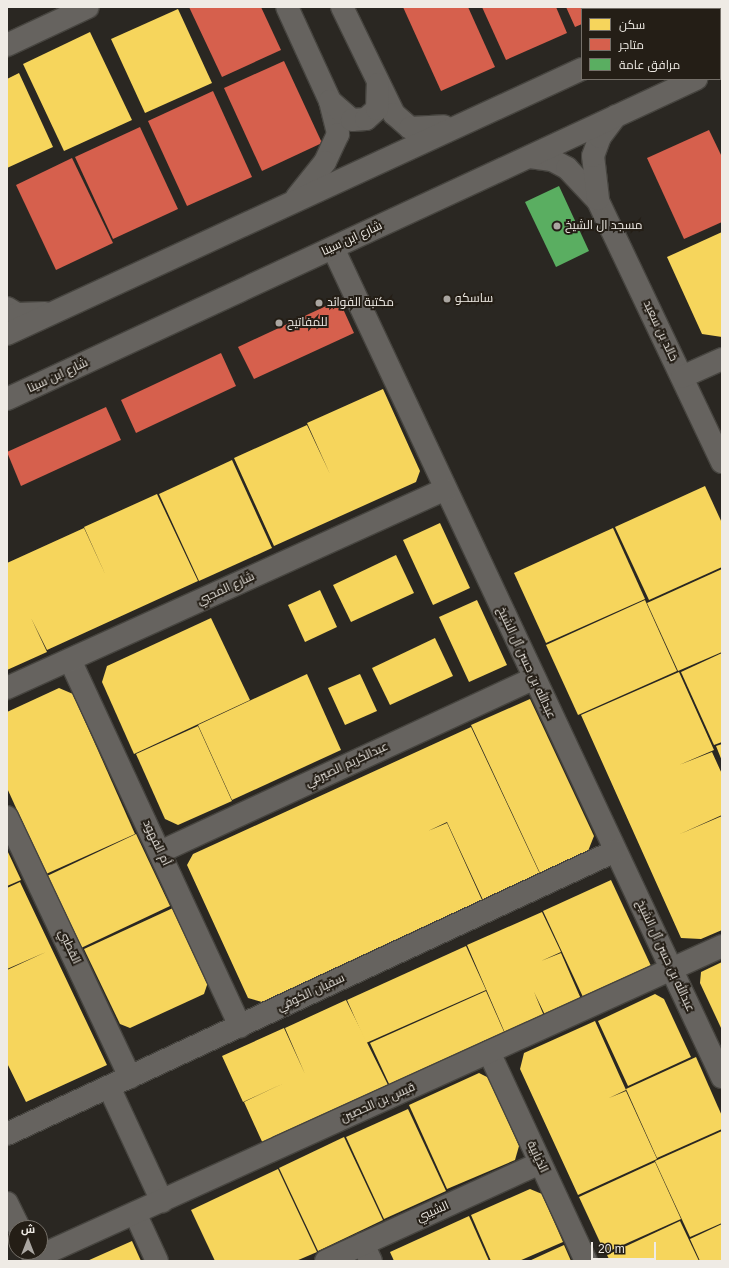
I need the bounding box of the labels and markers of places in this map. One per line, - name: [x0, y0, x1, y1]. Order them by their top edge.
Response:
- place label: مسجد ال الشيخ: [565, 219, 642, 233]
- marker: مسجد ال الشيخ: [552, 221, 562, 231]
- place label: ساسكو: [455, 292, 493, 306]
- marker: ساسكو: [442, 294, 452, 304]
- place label: مكتبة الفوائد: [327, 296, 394, 310]
- marker: مكتبة الفوائد: [314, 298, 324, 308]
- place label: للمفاتيح: [287, 316, 328, 330]
- marker: للمفاتيح: [274, 318, 284, 328]

